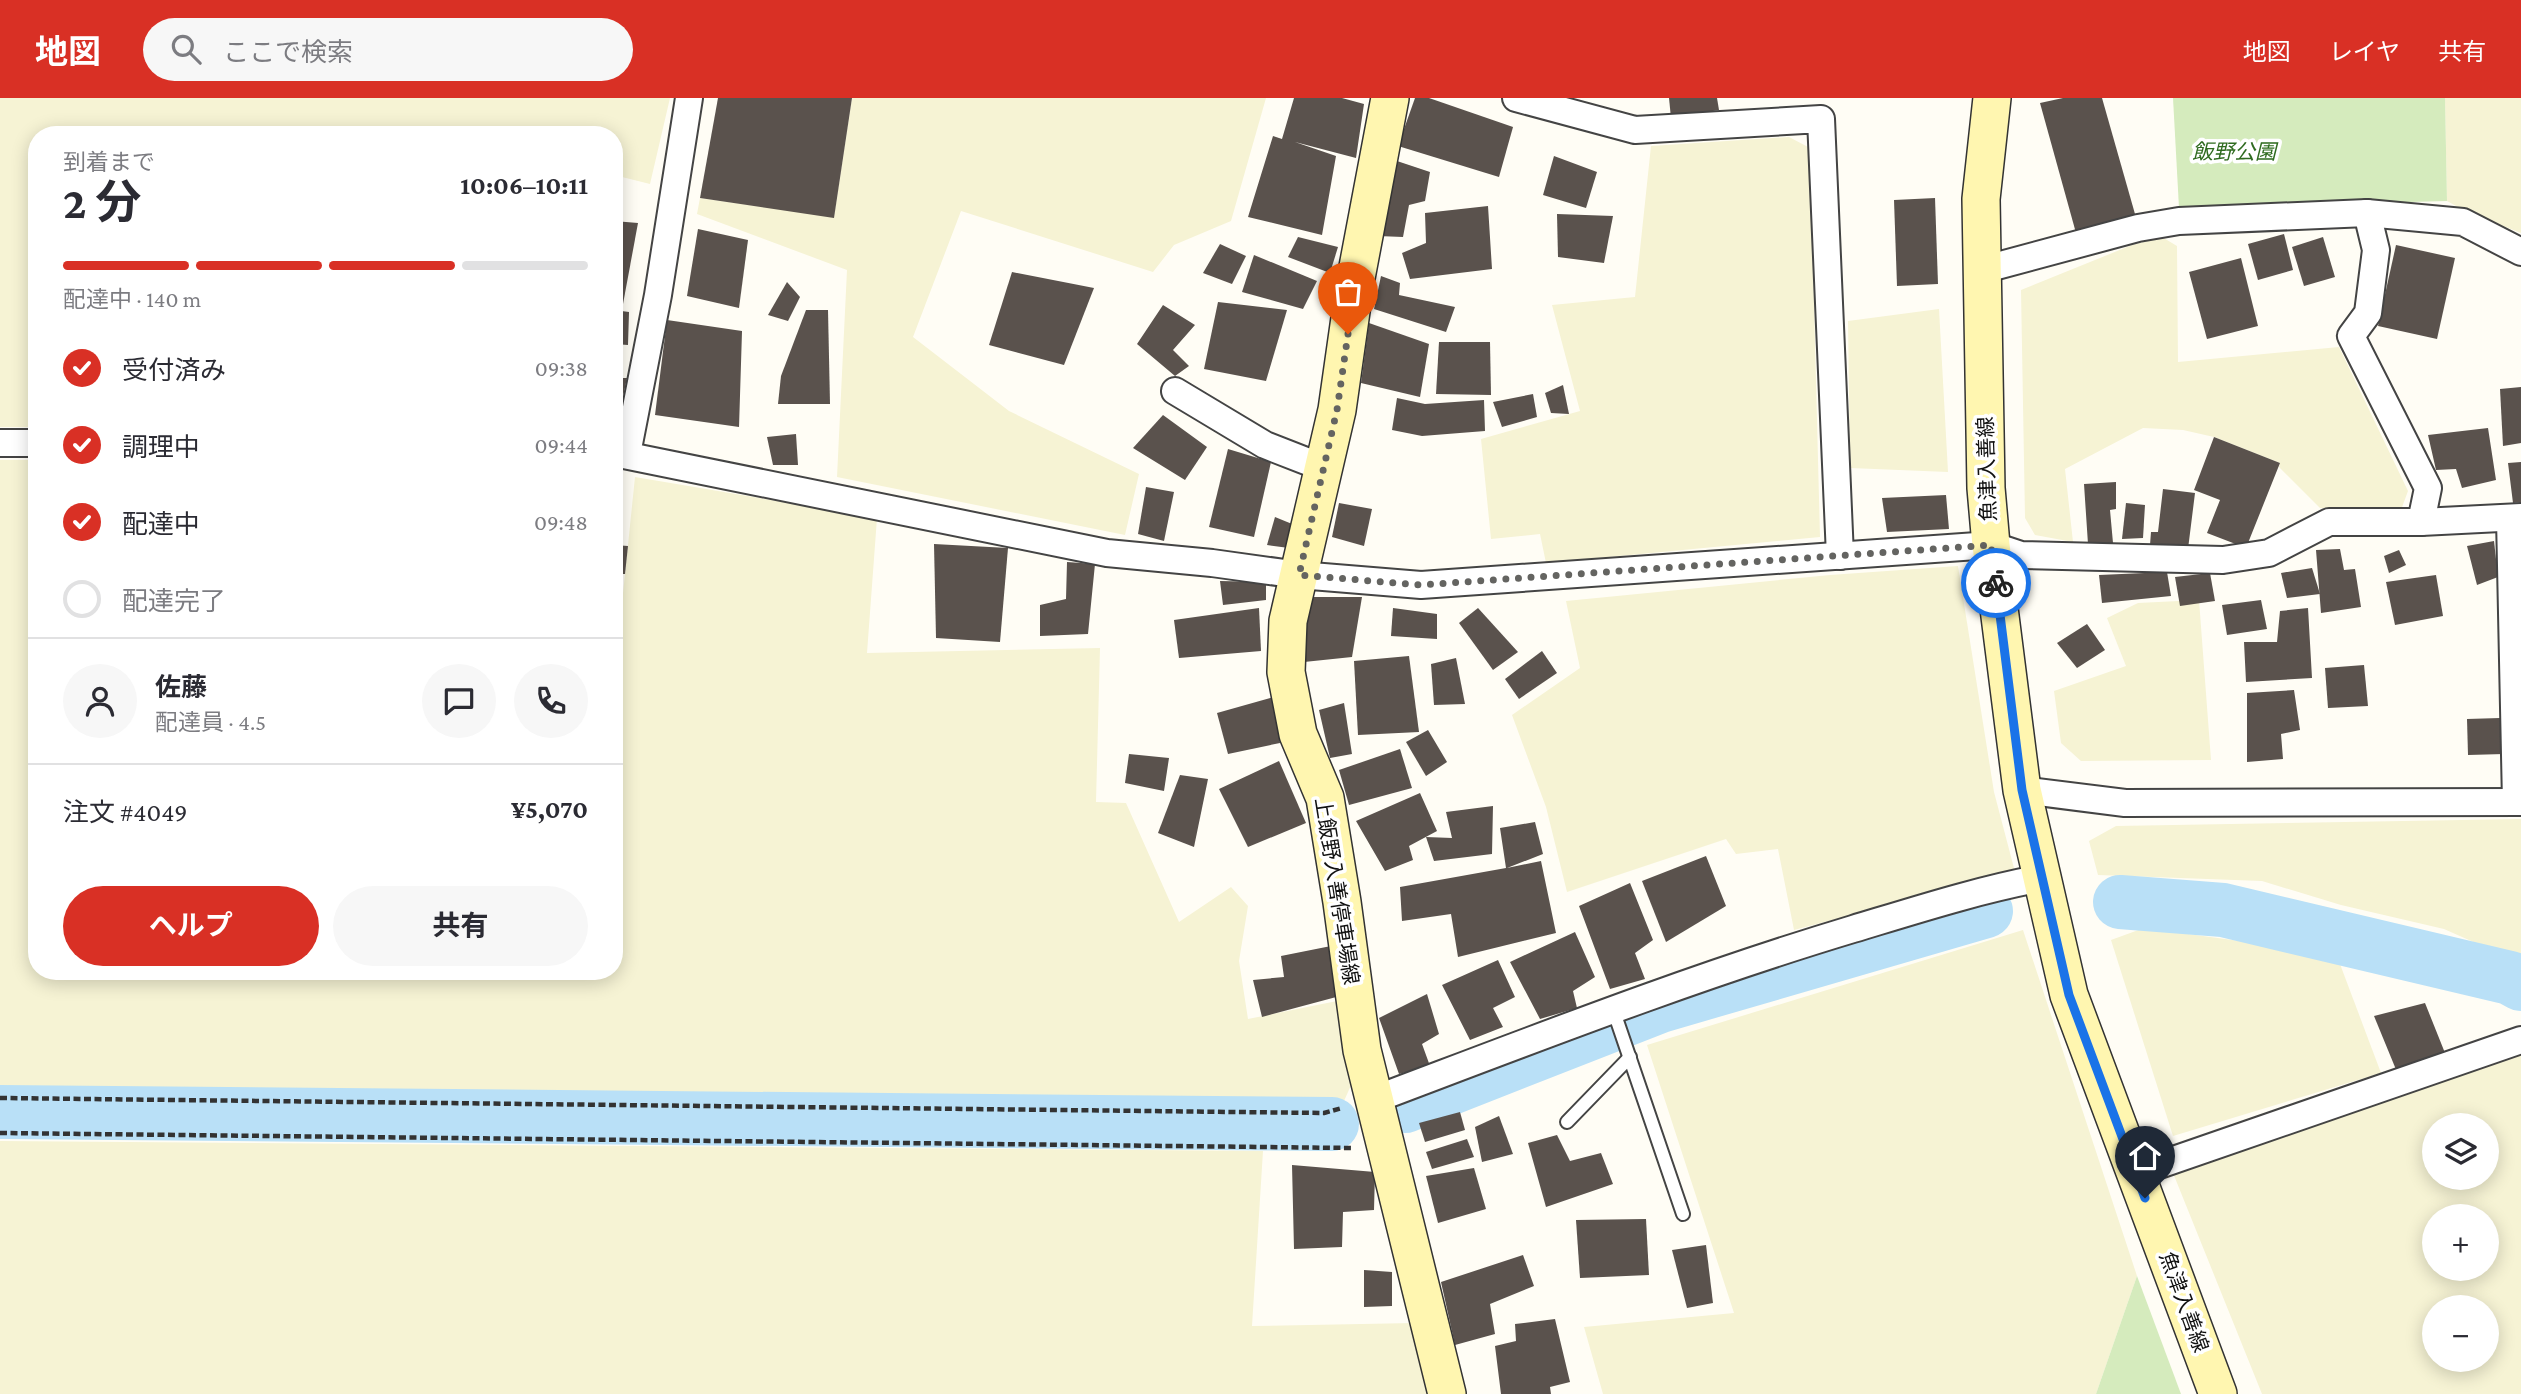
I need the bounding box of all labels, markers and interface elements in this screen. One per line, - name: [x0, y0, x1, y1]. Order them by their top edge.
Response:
- search box: [143, 18, 633, 81]
- icon: search: [167, 30, 205, 68]
- text: 地図: [35, 33, 101, 70]
- text: ここで検索: [223, 38, 353, 67]
- text: 地図: [2243, 38, 2291, 65]
- text: レイヤ: [2329, 38, 2400, 65]
- text: 共有: [2438, 38, 2486, 65]
- park label: 飯野公園: [2192, 140, 2279, 164]
- text: 到着まで: [63, 149, 155, 175]
- text: 10:06–10:11: [460, 171, 588, 200]
- text: 2 分: [63, 177, 141, 228]
- pin: [1318, 262, 1378, 334]
- icon: bag: [1329, 273, 1367, 311]
- text: 配達中 · 140 m: [63, 286, 201, 312]
- icon: check: [63, 349, 101, 387]
- text: 09:38: [535, 355, 588, 381]
- text: 受付済み: [122, 356, 226, 385]
- street label: 魚津入善線: [1973, 416, 2001, 522]
- icon: check: [63, 426, 101, 464]
- text: 09:44: [535, 432, 588, 458]
- text: 調理中: [122, 433, 200, 462]
- icon: check: [63, 503, 101, 541]
- text: 09:48: [534, 509, 588, 535]
- text: 配達中: [122, 510, 200, 539]
- courier: [1961, 548, 2031, 618]
- icon: bike: [1977, 564, 2015, 602]
- text: 配達完了: [122, 587, 226, 616]
- button: person: [63, 664, 137, 738]
- button: chat: [422, 664, 496, 738]
- button: phone: [514, 664, 588, 738]
- text: 佐藤: [155, 673, 207, 702]
- text: 配達員 · 4.5: [155, 709, 266, 735]
- text: ¥5,070: [511, 795, 588, 824]
- street label: 上飯野入善停車場線: [1310, 796, 1364, 986]
- text: 注文 #4049: [63, 798, 187, 827]
- button: ヘルプ: [63, 886, 319, 966]
- button: 共有: [333, 886, 588, 966]
- map controls: [2422, 1113, 2499, 1372]
- button: layers: [2422, 1113, 2499, 1190]
- pin: [2115, 1126, 2175, 1198]
- icon: home: [2126, 1137, 2164, 1175]
- button: +: [2422, 1204, 2499, 1281]
- street label: 魚津入善線: [2155, 1249, 2213, 1355]
- button: −: [2422, 1295, 2499, 1372]

